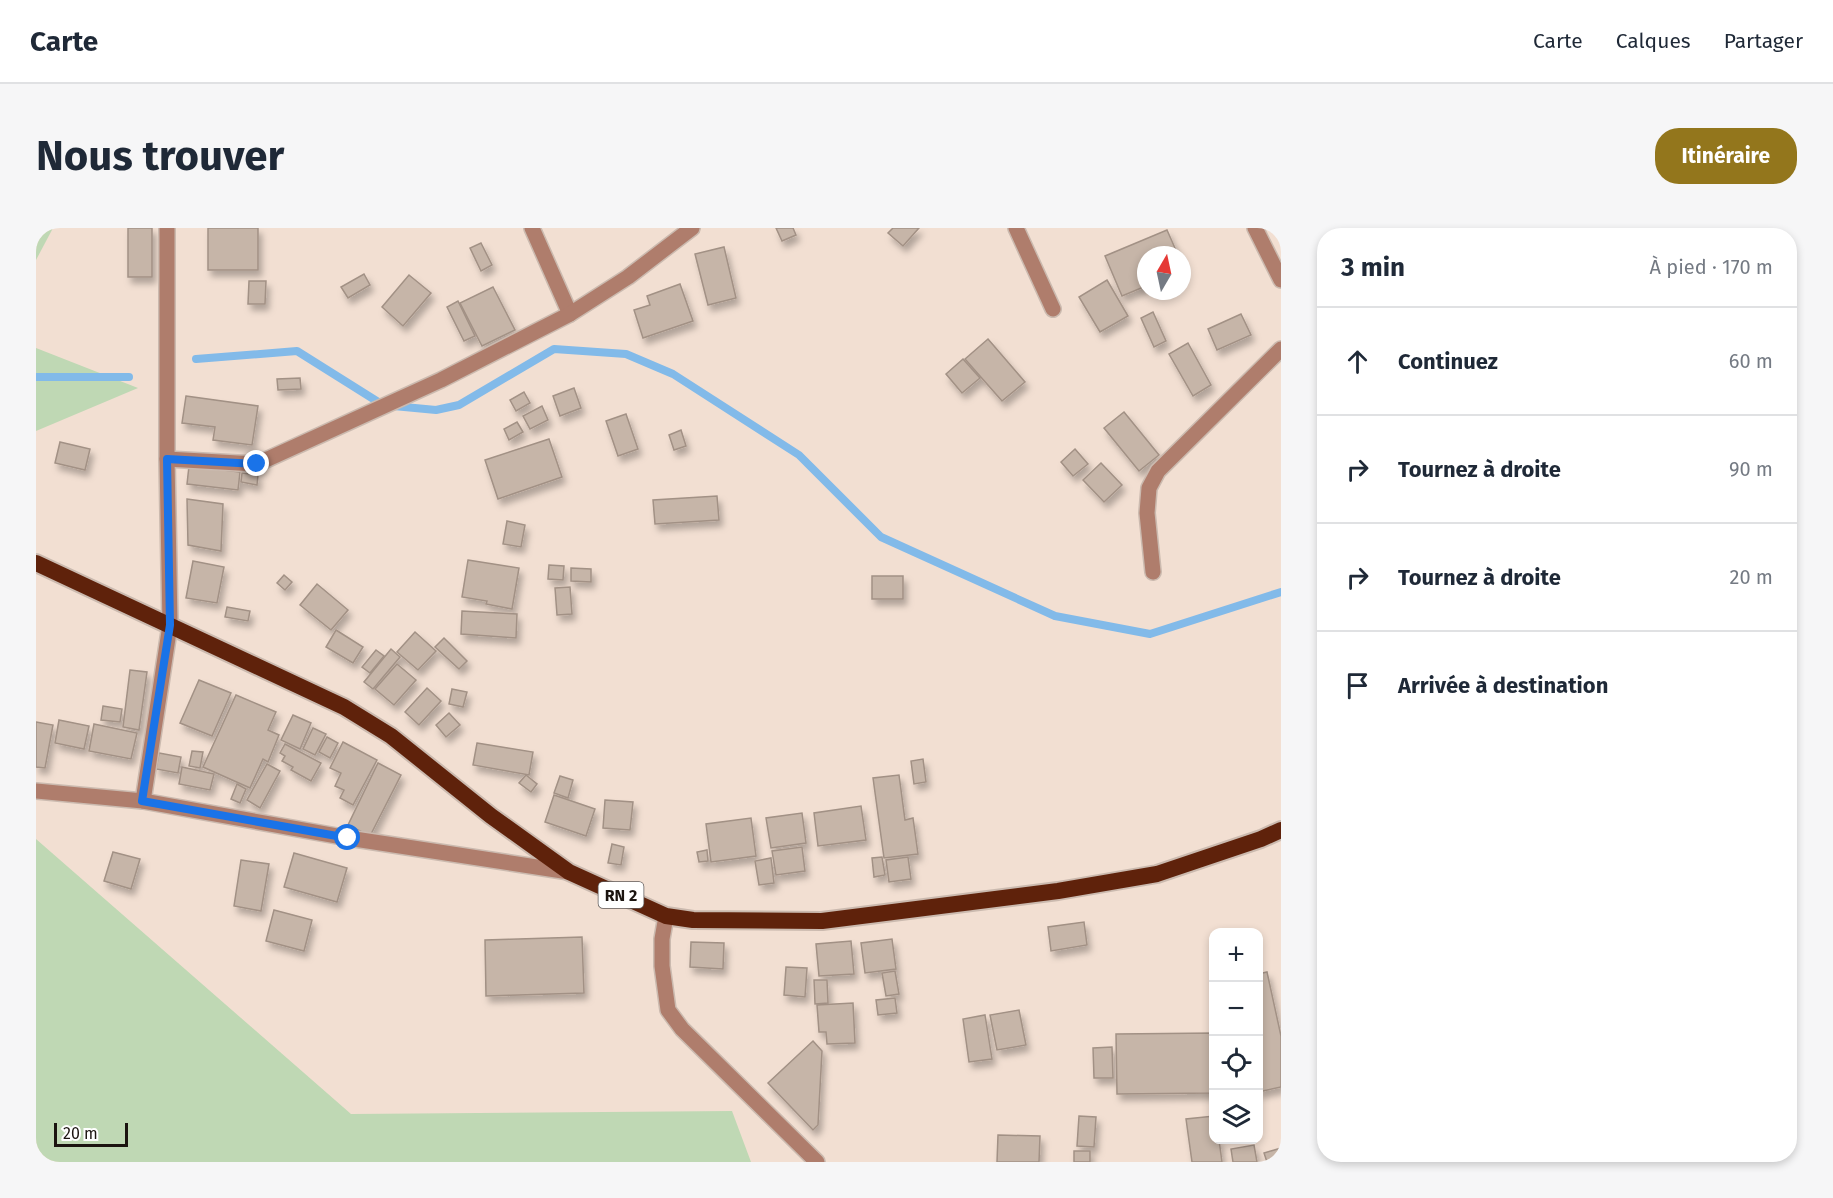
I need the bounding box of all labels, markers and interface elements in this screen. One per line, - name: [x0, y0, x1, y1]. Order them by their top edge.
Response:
- text: Carte: [30, 25, 98, 58]
- text: Carte: [1533, 28, 1583, 54]
- text: Calques: [1616, 28, 1691, 54]
- text: Partager: [1724, 28, 1803, 54]
- button: Itinéraire: [1655, 128, 1797, 184]
- text: Nous trouver: [36, 131, 284, 181]
- north arrow: [1137, 246, 1191, 300]
- text: 3 min: [1341, 252, 1405, 283]
- text: À pied · 170 m: [1650, 255, 1773, 279]
- icon: ahead: [1341, 345, 1374, 378]
- text: Continuez: [1398, 348, 1498, 375]
- text: 60 m: [1729, 349, 1773, 373]
- route end: [243, 450, 269, 476]
- icon: right: [1341, 453, 1374, 486]
- text: Tournez à droite: [1398, 456, 1561, 483]
- text: 90 m: [1729, 457, 1773, 481]
- icon: right: [1341, 561, 1374, 594]
- text: Tournez à droite: [1398, 564, 1561, 591]
- text: 20 m: [1730, 565, 1773, 589]
- icon: arrive: [1341, 669, 1374, 702]
- text: Arrivée à destination: [1398, 672, 1608, 699]
- route start: [334, 824, 360, 850]
- road number: RN 2: [598, 882, 644, 908]
- map controls: [1209, 928, 1263, 1144]
- button: +: [1209, 928, 1263, 982]
- button: −: [1209, 982, 1263, 1036]
- button: locate: [1209, 1036, 1263, 1090]
- button: layers: [1209, 1090, 1263, 1144]
- scale bar: [54, 1120, 128, 1148]
- text: 20 m: [63, 1124, 98, 1143]

